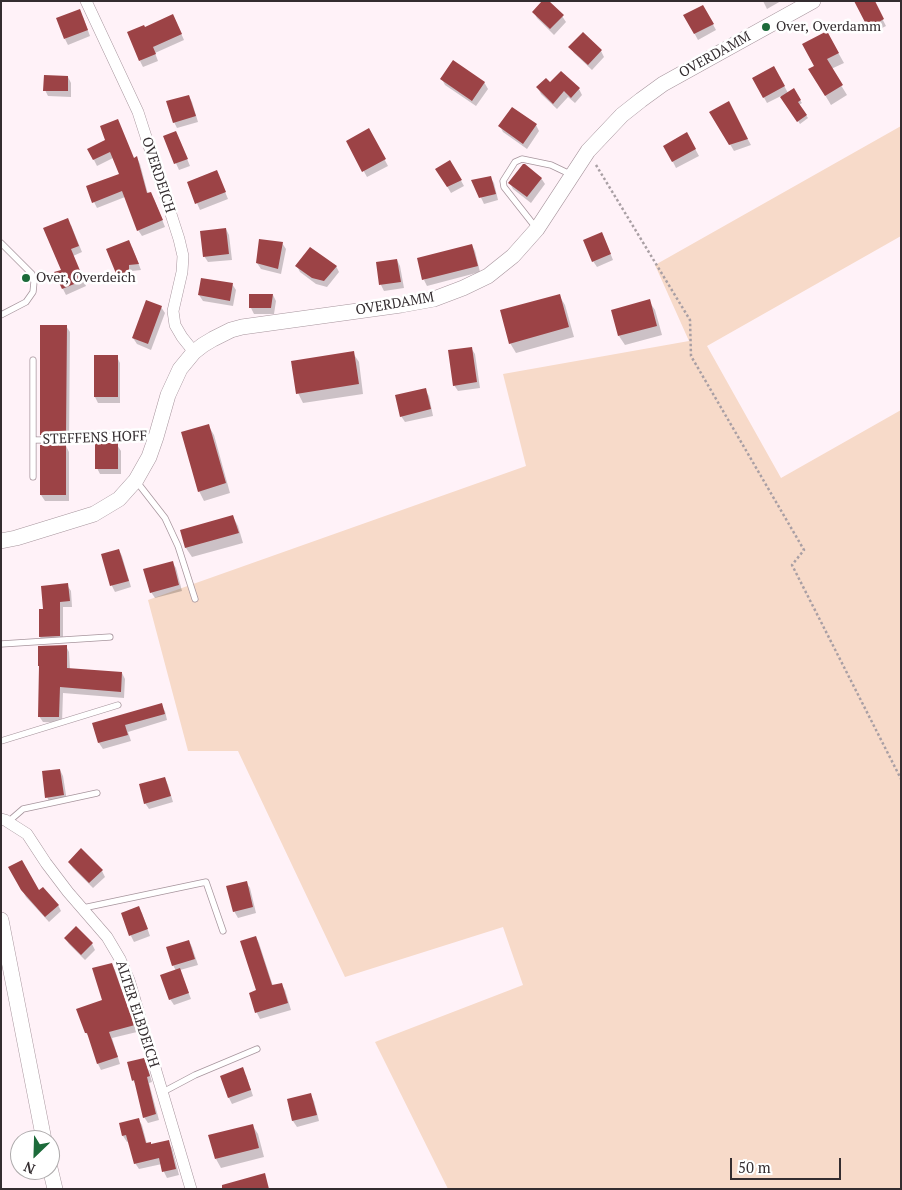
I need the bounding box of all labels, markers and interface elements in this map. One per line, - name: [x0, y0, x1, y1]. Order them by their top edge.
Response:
- place label: Over, Overdamm: [776, 19, 881, 35]
- marker: Over, Overdamm: [760, 21, 772, 33]
- street label: OVERDAMM: [676, 28, 754, 82]
- street label: OVERDEICH: [138, 135, 178, 215]
- place label: Over, Overdeich: [36, 270, 136, 286]
- marker: Over, Overdeich: [20, 272, 32, 284]
- street label: OVERDAMM: [354, 289, 436, 319]
- street label: STEFFENS HOFF: [42, 428, 148, 448]
- street label: ALTER ELBDEICH: [112, 958, 162, 1070]
- north arrow: [10, 1130, 60, 1180]
- scale bar: [732, 1148, 843, 1180]
- text: N: [20, 1157, 38, 1179]
- text: 50 m: [738, 1157, 771, 1177]

